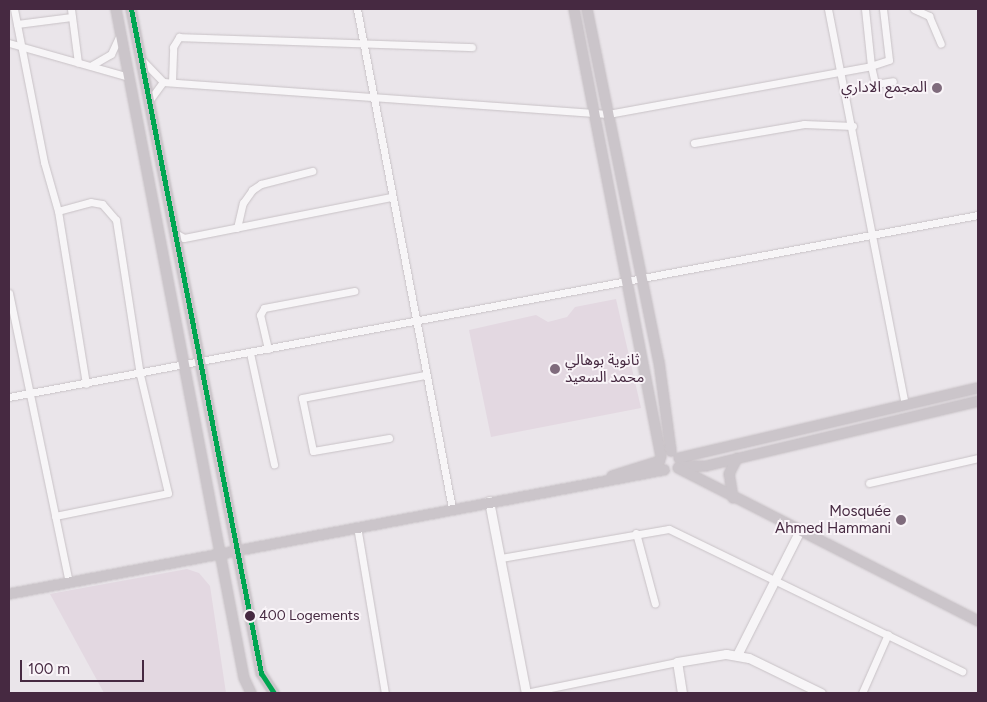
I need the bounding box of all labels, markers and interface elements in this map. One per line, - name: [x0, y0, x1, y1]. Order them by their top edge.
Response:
- place label: المجمع الاداري: [841, 79, 927, 97]
- marker: المجمع الاداري: [931, 82, 943, 94]
- place label: ثانوية بوهالي محمد السعيد: [565, 351, 644, 386]
- marker: ثانوية بوهالي محمد السعيد: [549, 363, 561, 375]
- place label: Mosquée Ahmed Hammani: [775, 502, 891, 537]
- marker: Mosquée Ahmed Hammani: [895, 514, 907, 526]
- place label: 400 Logements: [259, 608, 360, 624]
- marker: 400 Logements: [245, 611, 255, 621]
- scale bar: [22, 650, 146, 682]
- text: 100 m: [28, 660, 70, 678]

